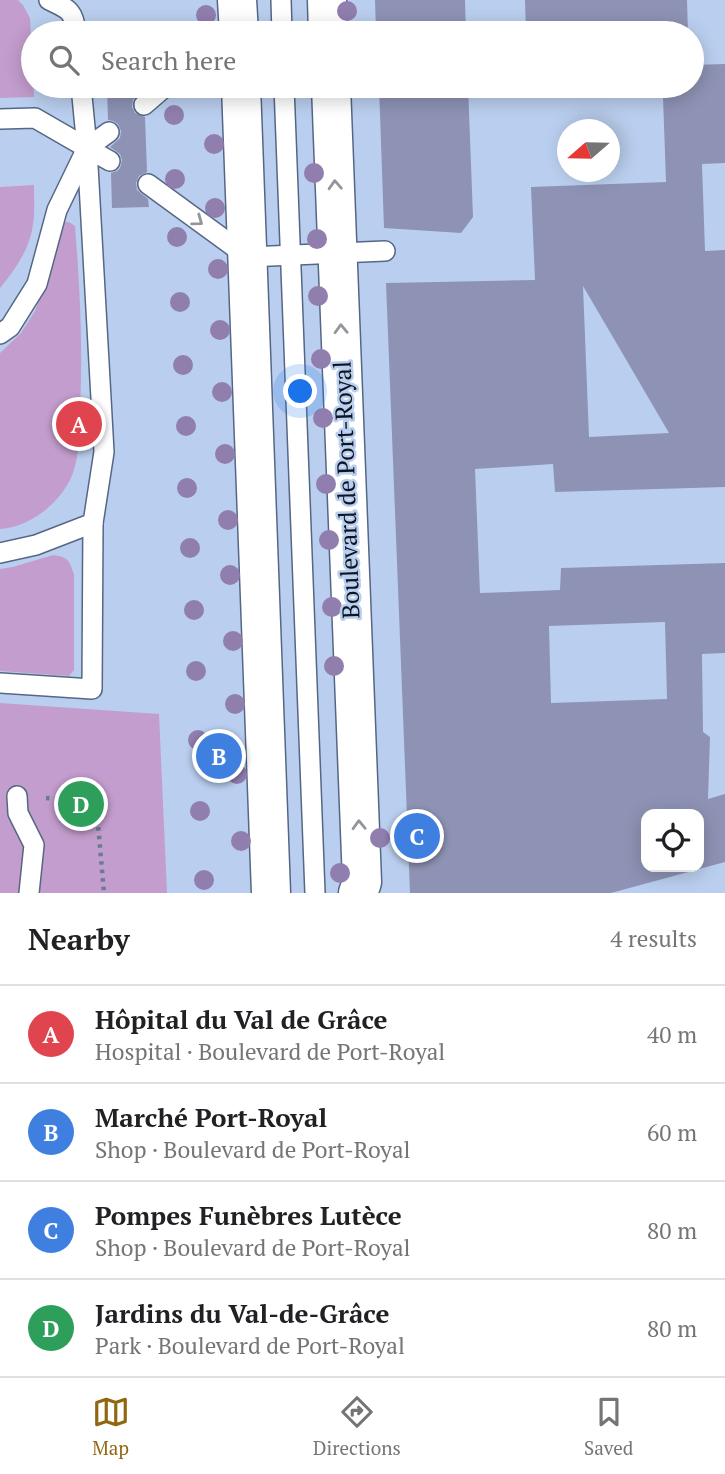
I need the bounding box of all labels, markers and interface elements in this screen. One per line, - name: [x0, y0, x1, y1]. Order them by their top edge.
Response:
- search box: [21, 21, 704, 98]
- icon: search: [45, 41, 83, 79]
- text: Search here: [101, 43, 236, 77]
- north arrow: [557, 119, 620, 182]
- one-way arrow: [327, 179, 342, 190]
- one-way arrow: [190, 212, 203, 225]
- one-way arrow: [333, 323, 348, 334]
- street label: Boulevard de Port-Royal: [326, 361, 366, 619]
- your location: [283, 374, 317, 408]
- pin: A: [56, 398, 102, 450]
- pin: B: [196, 730, 242, 782]
- pin: D: [58, 778, 104, 830]
- map controls: [641, 809, 704, 872]
- button: locate: [641, 809, 704, 872]
- pin: C: [394, 810, 440, 862]
- one-way arrow: [352, 820, 367, 831]
- text: Nearby: [28, 919, 130, 959]
- text: 4 results: [610, 923, 697, 954]
- text: Hôpital du Val de Grâce: [95, 1002, 388, 1036]
- text: A: [43, 1019, 59, 1050]
- text: 40 m: [647, 1019, 697, 1050]
- text: Hospital · Boulevard de Port-Royal: [95, 1036, 445, 1067]
- text: Marché Port-Royal: [95, 1100, 327, 1134]
- text: B: [44, 1117, 58, 1148]
- text: 60 m: [647, 1117, 697, 1148]
- text: Shop · Boulevard de Port-Royal: [95, 1134, 410, 1165]
- text: Pompes Funèbres Lutèce: [95, 1198, 402, 1232]
- text: C: [44, 1215, 59, 1246]
- text: 80 m: [647, 1215, 697, 1246]
- text: Shop · Boulevard de Port-Royal: [95, 1232, 410, 1263]
- text: Jardins du Val-de-Grâce: [95, 1296, 390, 1330]
- text: D: [43, 1313, 59, 1344]
- text: 80 m: [647, 1313, 697, 1344]
- text: Park · Boulevard de Port-Royal: [95, 1330, 405, 1361]
- tab: Map: [92, 1393, 130, 1460]
- tab: Directions: [313, 1393, 401, 1460]
- tab: Saved: [584, 1393, 633, 1460]

